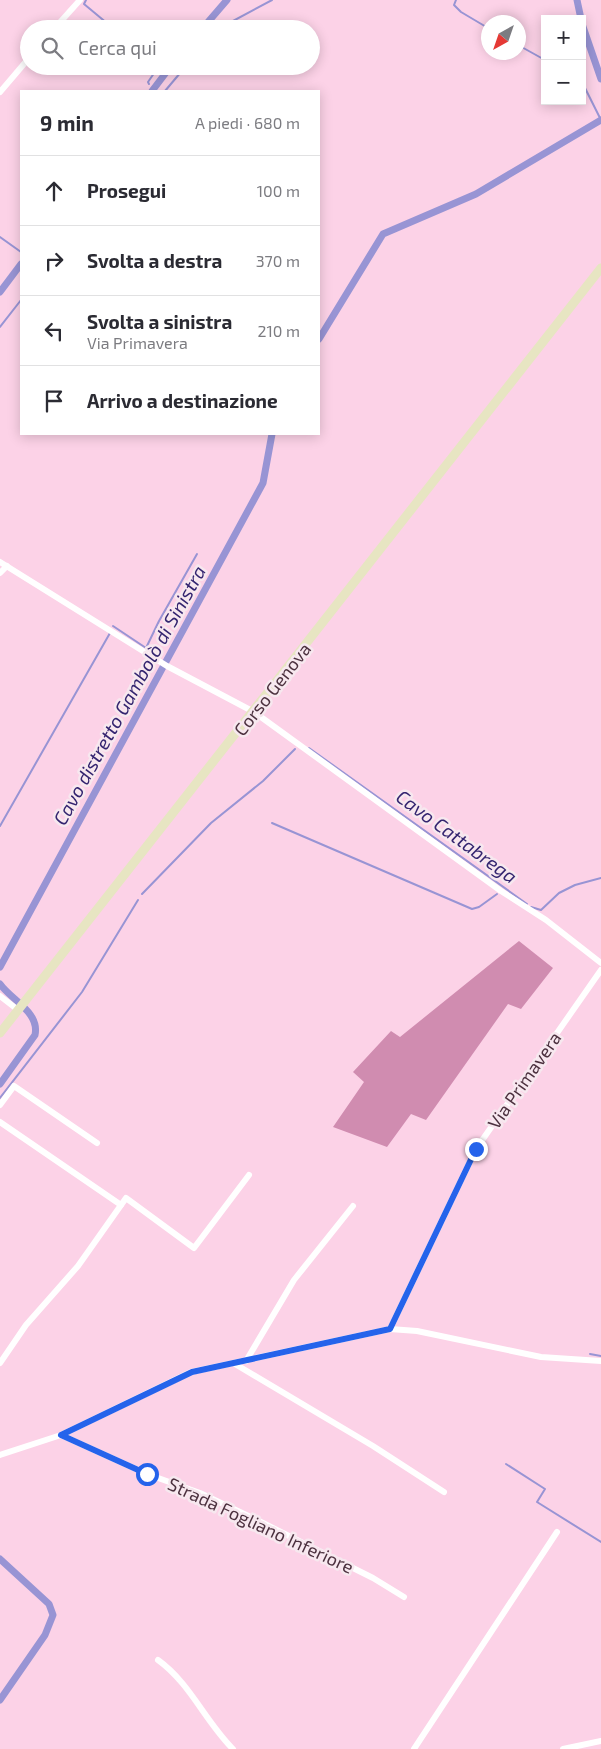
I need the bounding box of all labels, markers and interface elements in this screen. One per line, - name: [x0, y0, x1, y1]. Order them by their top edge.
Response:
- north arrow: [481, 15, 526, 60]
- map controls: [541, 15, 586, 105]
- button: +: [541, 15, 586, 60]
- search box: [20, 20, 320, 75]
- icon: search: [38, 34, 66, 62]
- text: Cerca qui: [78, 36, 157, 59]
- button: −: [541, 60, 586, 105]
- text: 9 min: [40, 110, 94, 135]
- text: A piedi · 680 m: [195, 113, 300, 132]
- icon: ahead: [40, 177, 68, 205]
- text: Prosegui: [87, 179, 166, 202]
- text: 100 m: [257, 181, 300, 200]
- icon: right: [40, 247, 68, 275]
- text: Svolta a destra: [87, 249, 222, 272]
- text: 370 m: [256, 251, 300, 270]
- text: Svolta a sinistra: [87, 310, 232, 333]
- icon: left: [40, 317, 68, 345]
- text: 210 m: [257, 321, 300, 340]
- text: Via Primavera: [87, 333, 188, 352]
- icon: arrive: [40, 387, 68, 415]
- text: Arrivo a destinazione: [87, 389, 278, 412]
- water label: Cavo distretto Gambolò di Sinistra: [48, 561, 210, 829]
- street label: Corso Genova: [229, 638, 315, 740]
- water label: Cavo Cattabrega: [392, 784, 522, 888]
- street label: Via Primavera: [482, 1027, 566, 1133]
- route end: [465, 1138, 488, 1161]
- route start: [136, 1463, 159, 1486]
- street label: Strada Fogliano Inferiore: [165, 1472, 357, 1578]

